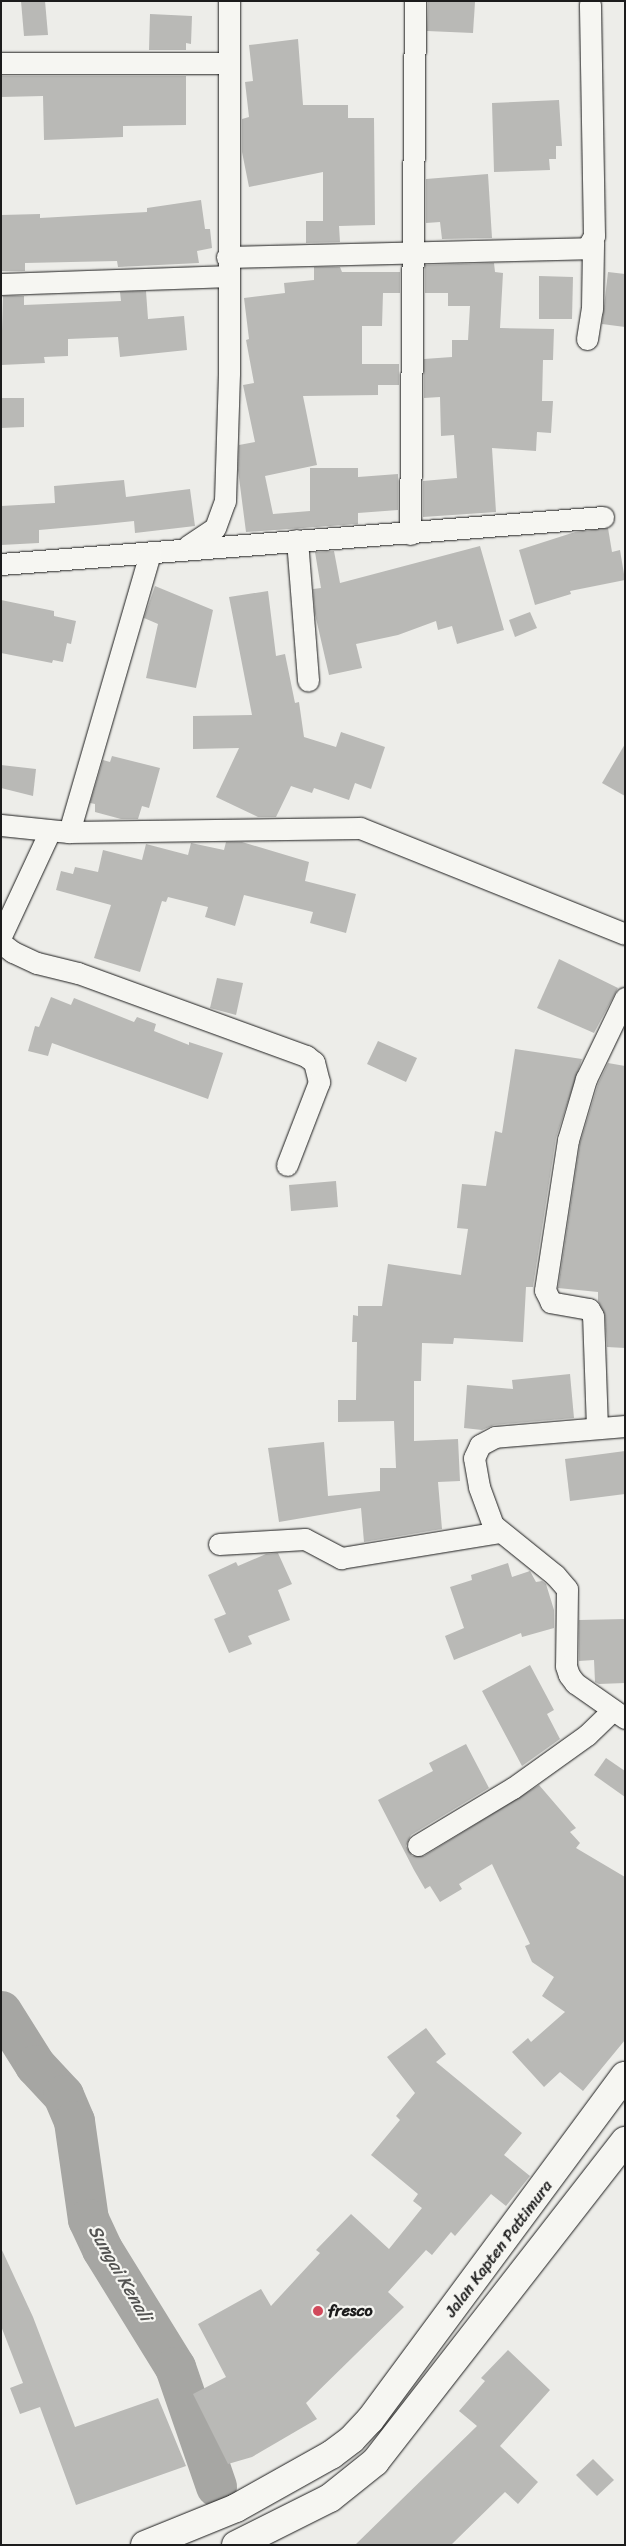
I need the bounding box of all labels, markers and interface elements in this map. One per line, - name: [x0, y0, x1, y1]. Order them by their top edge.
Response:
- street label: Jalan Kapten Pattimura: [441, 2177, 557, 2321]
- water label: Sungai Kenali: [84, 2221, 156, 2325]
- place label: fresco: [328, 2301, 373, 2321]
- marker: fresco: [312, 2305, 324, 2317]

